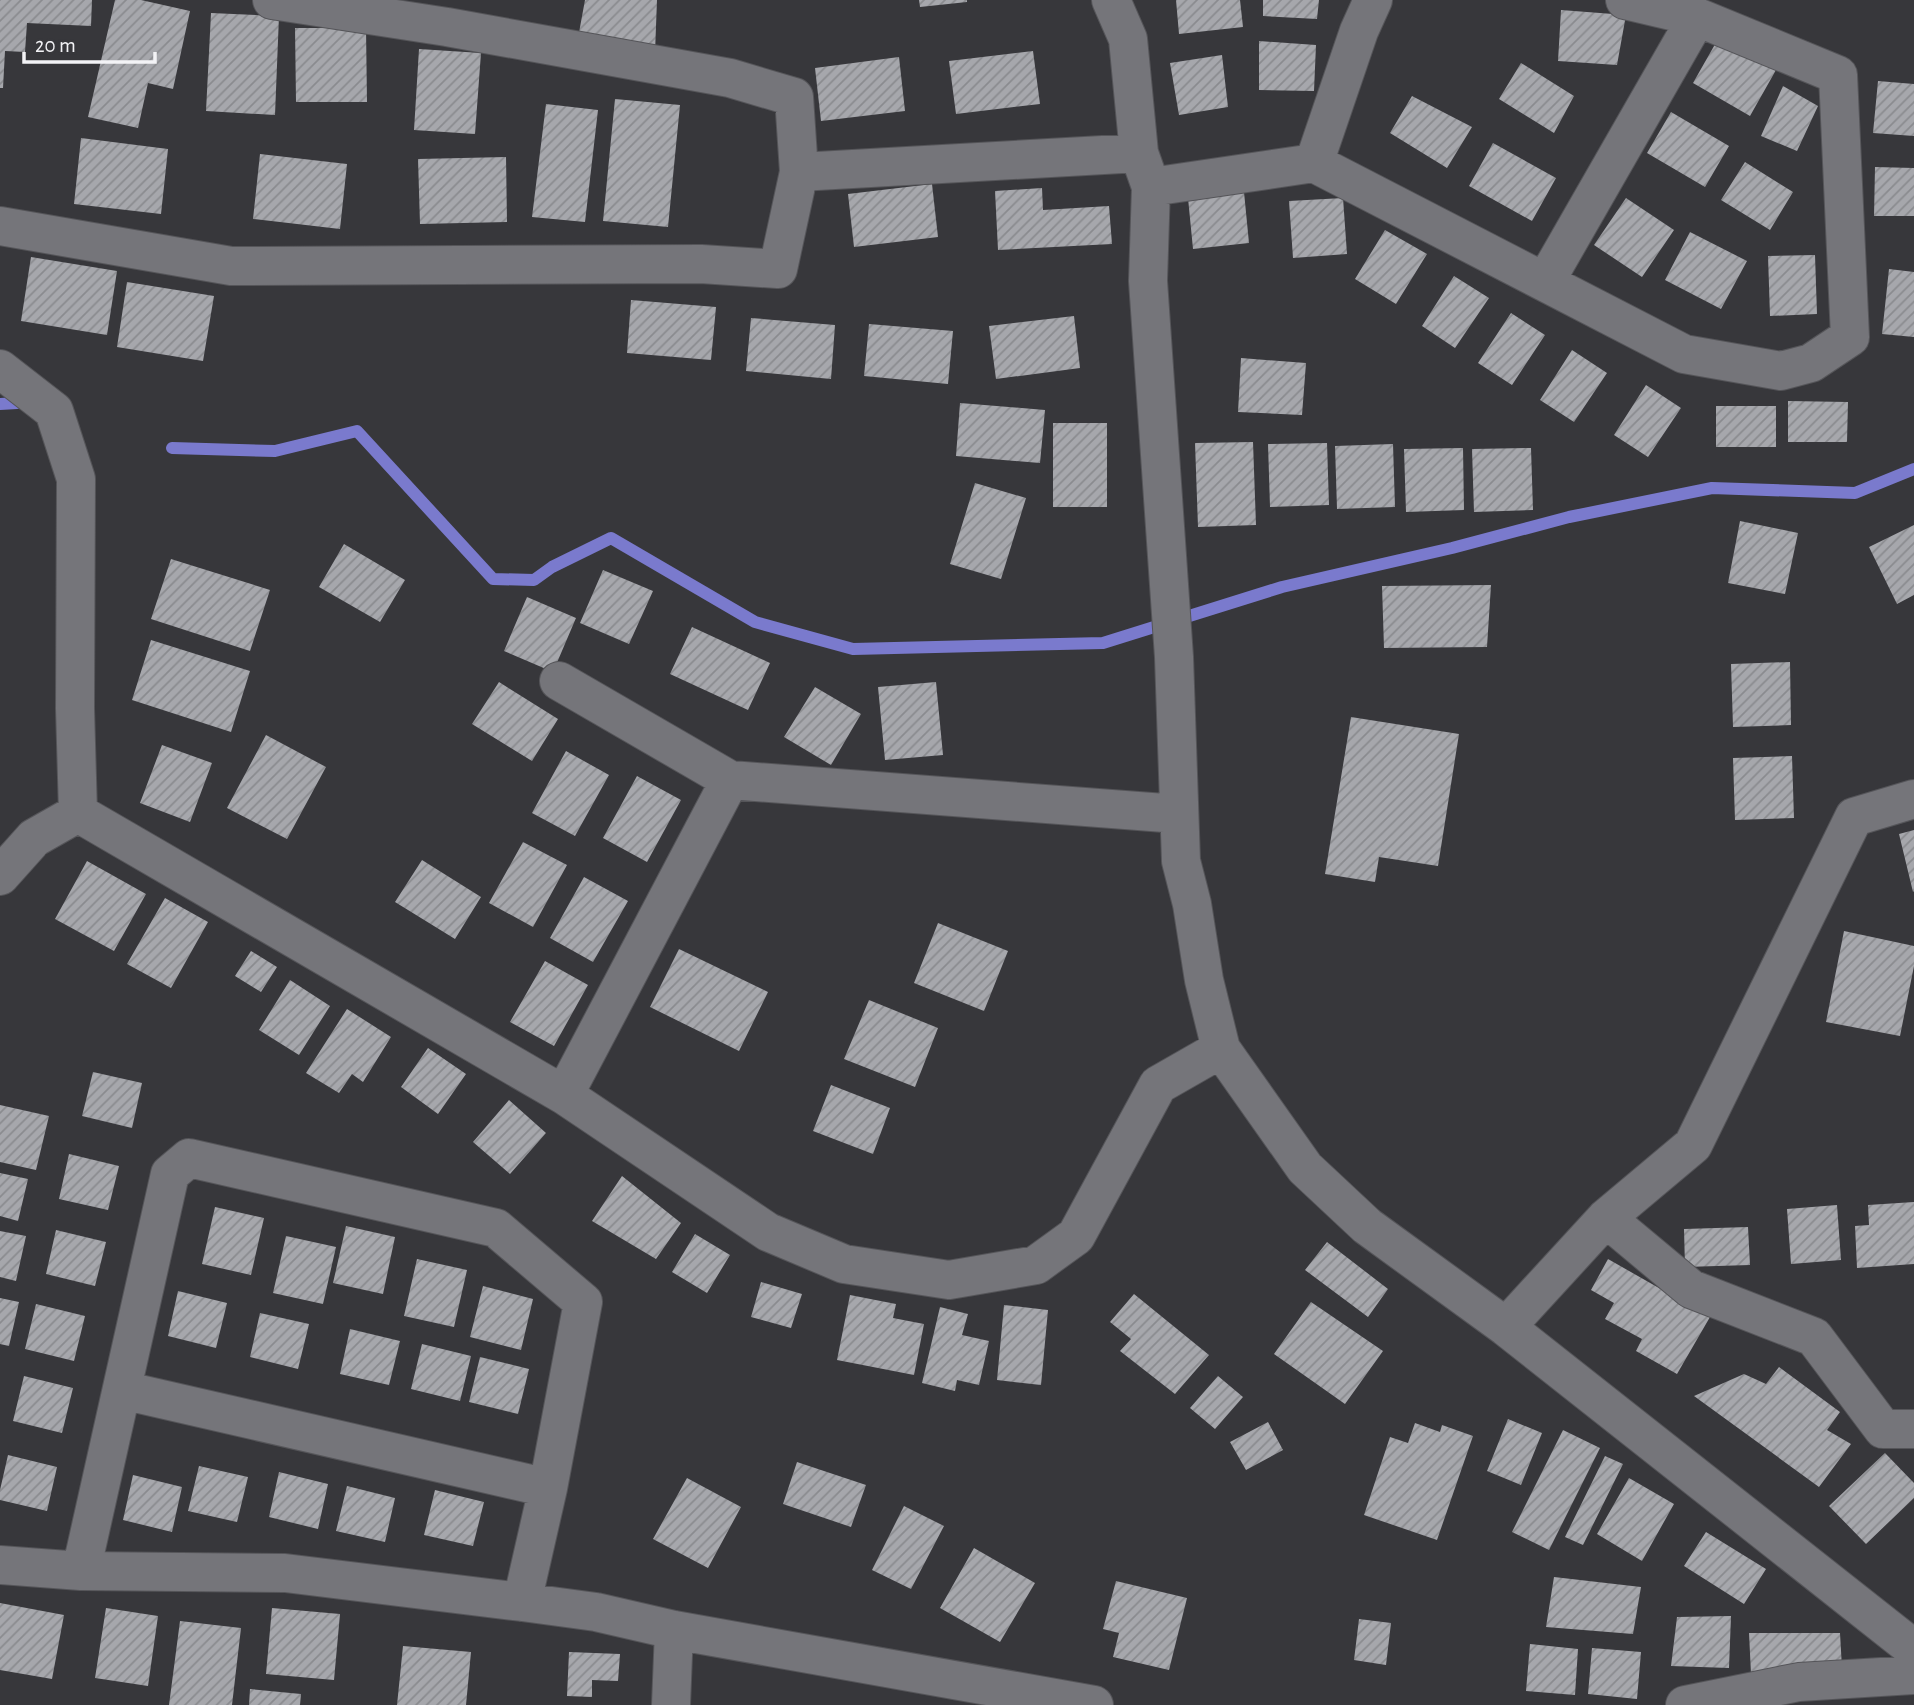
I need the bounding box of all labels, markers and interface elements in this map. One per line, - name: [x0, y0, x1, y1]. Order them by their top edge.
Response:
- scale bar: [24, 21, 156, 65]
- text: 20 m: [35, 35, 76, 56]

